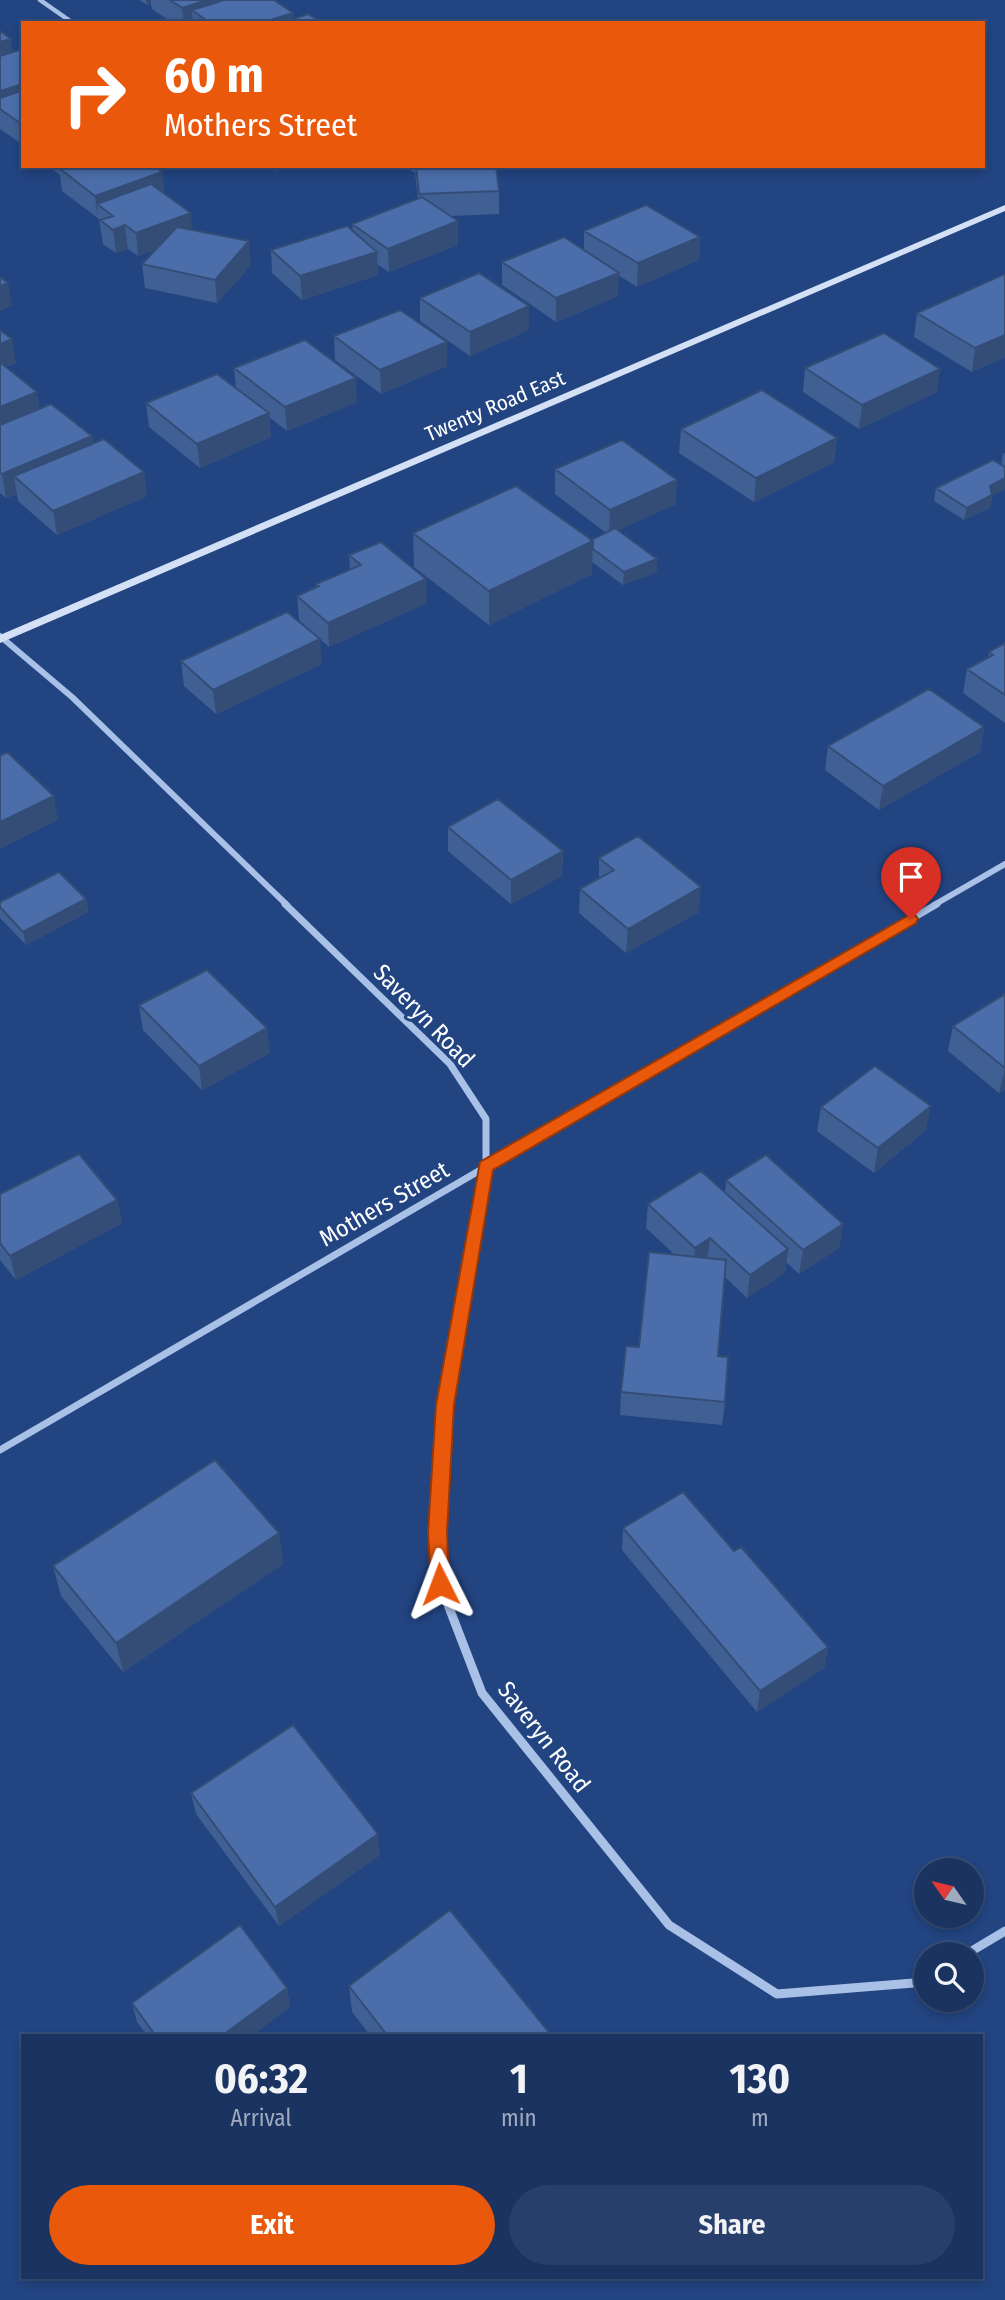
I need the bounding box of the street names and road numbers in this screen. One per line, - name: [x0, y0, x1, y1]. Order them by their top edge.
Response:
- street label: Twenty Road East: [421, 365, 569, 447]
- street label: Saveryn Road: [368, 958, 480, 1074]
- street label: Mothers Street: [314, 1156, 454, 1252]
- street label: Saveryn Road: [492, 1676, 596, 1798]

